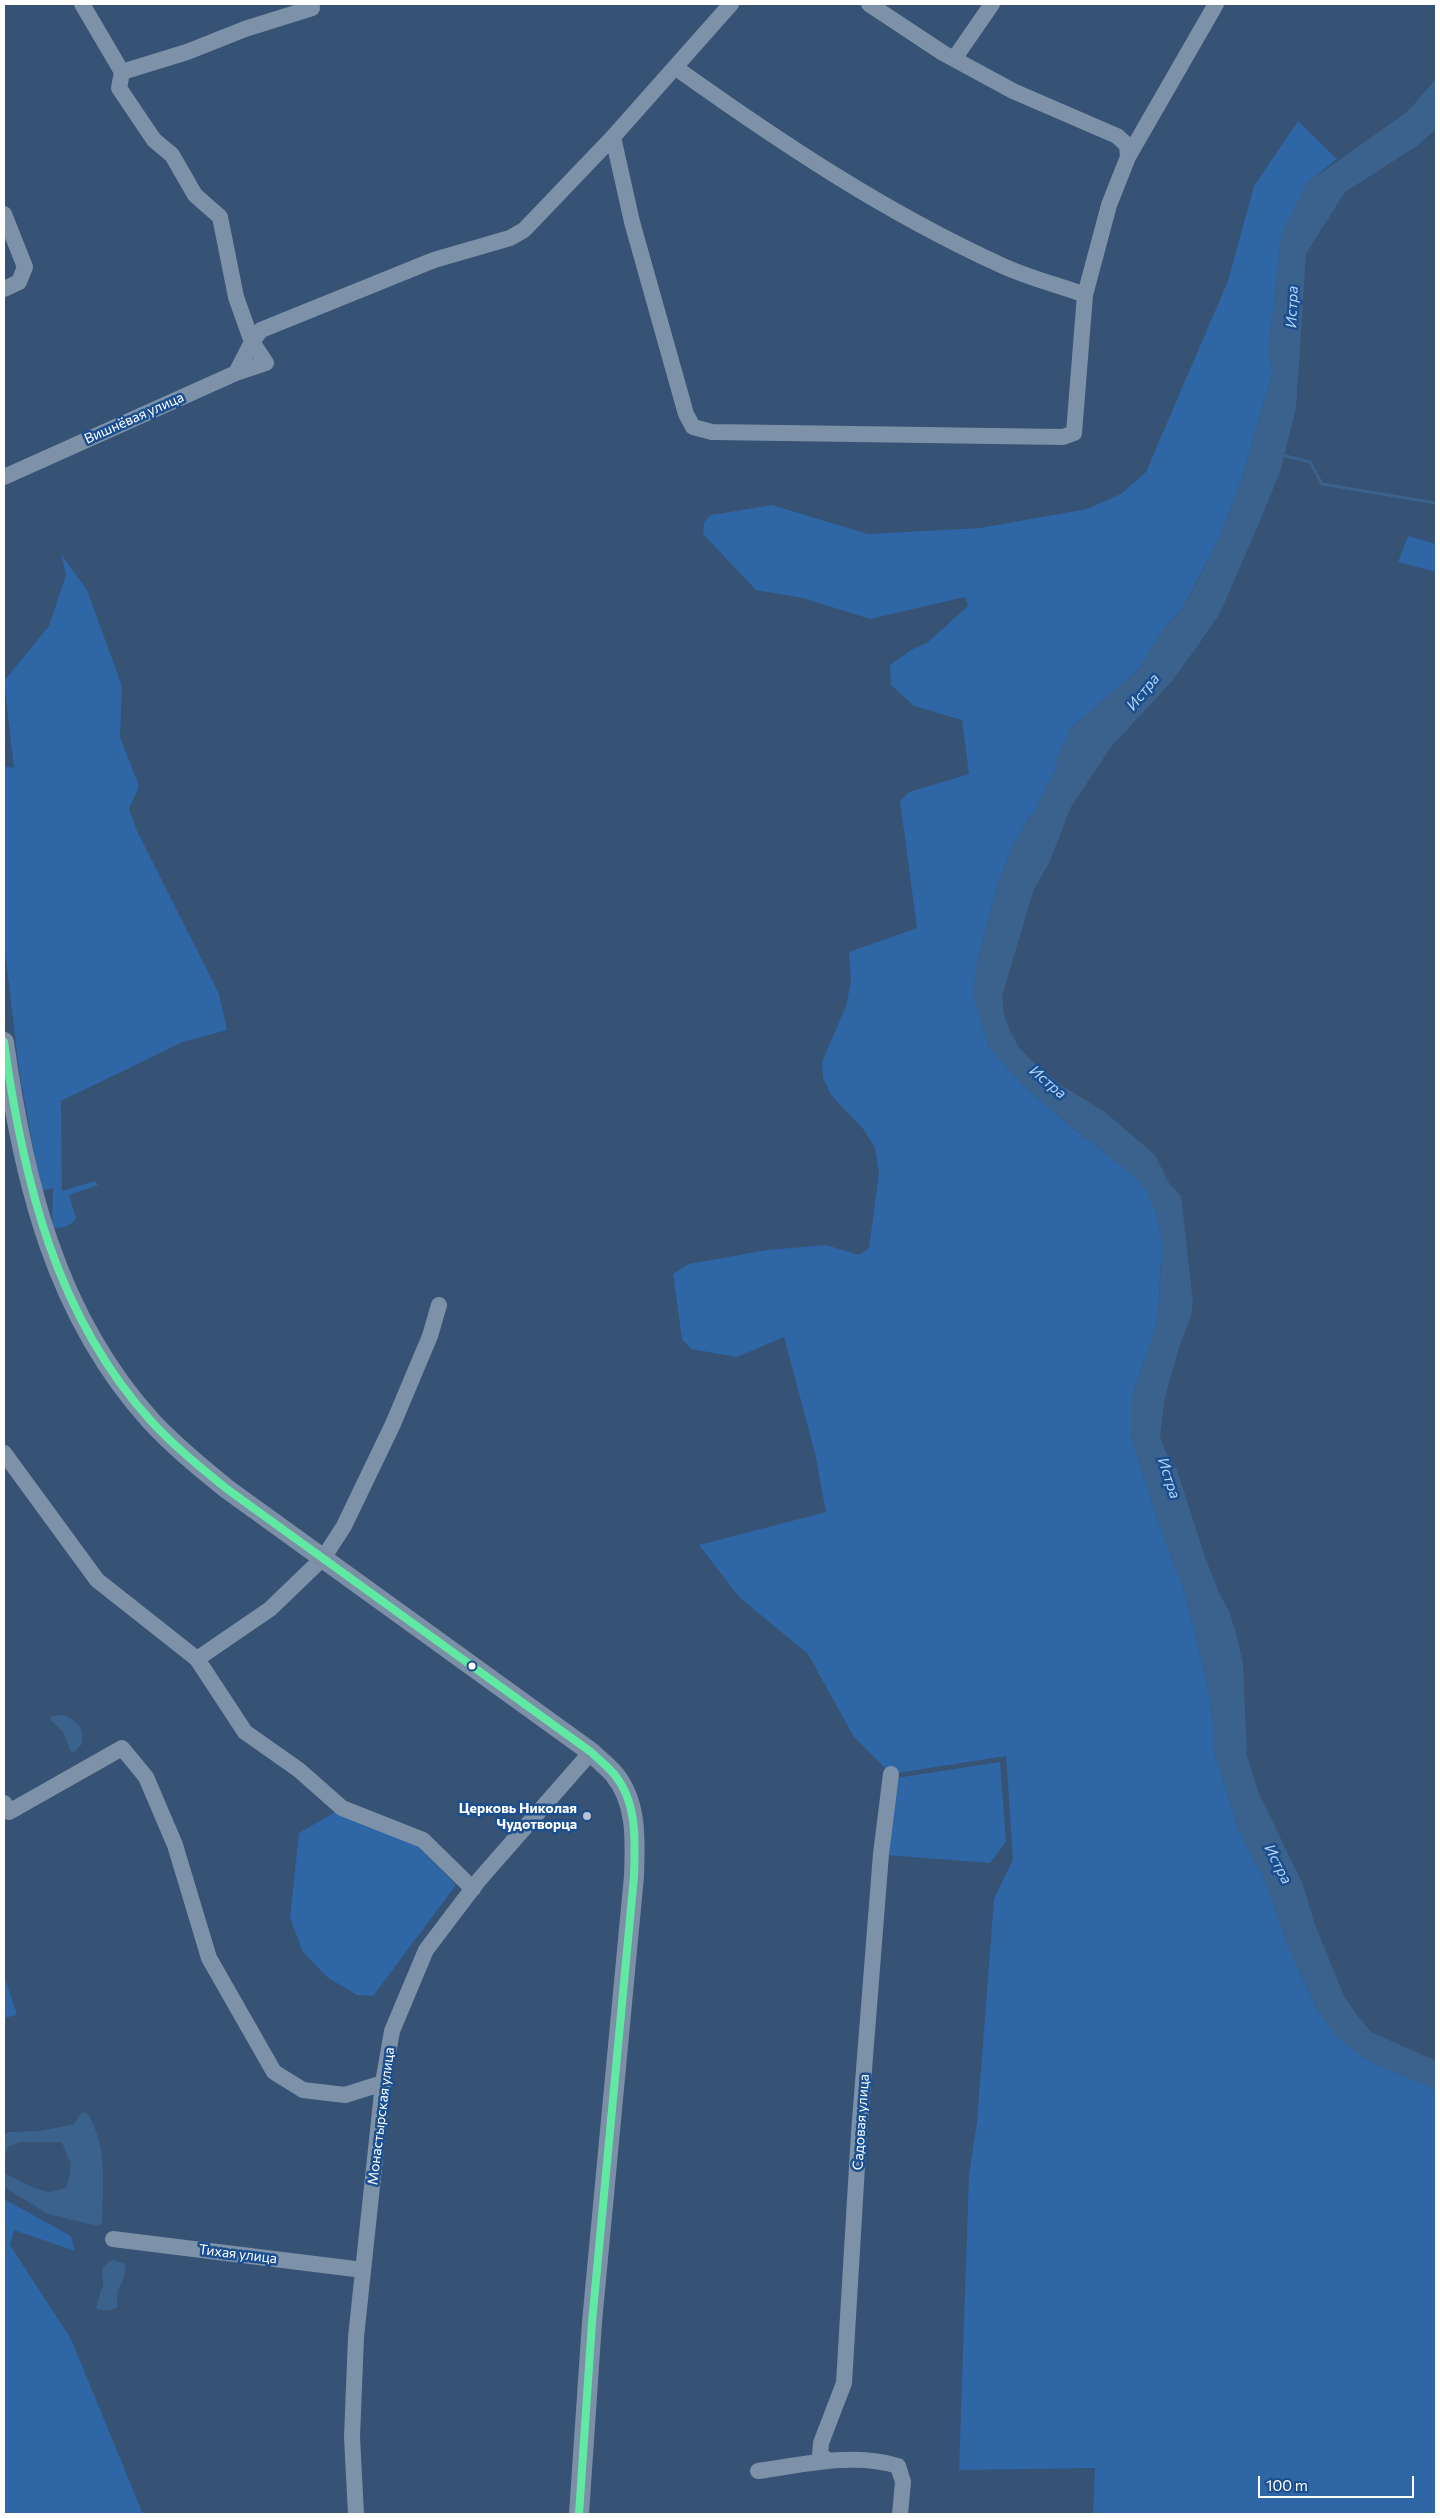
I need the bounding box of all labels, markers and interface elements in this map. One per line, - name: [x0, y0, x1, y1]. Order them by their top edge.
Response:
- water label: Истра: [1282, 286, 1302, 328]
- street label: Вишнёвая улица: [82, 389, 186, 447]
- water label: Истра: [1123, 670, 1163, 714]
- water label: Истра: [1026, 1062, 1070, 1102]
- water label: Истра: [1154, 1455, 1184, 1501]
- unlabelled marker: [467, 1661, 477, 1671]
- place label: Церковь Николая Чудотворца: [459, 1800, 577, 1832]
- marker: Церковь Николая Чудотворца: [581, 1810, 593, 1822]
- water label: Истра: [1260, 1841, 1296, 1887]
- street label: Монастырская улица: [364, 2046, 398, 2186]
- street label: Садовая улица: [849, 2073, 873, 2171]
- street label: Тихая улица: [198, 2241, 278, 2267]
- scale bar: [1260, 2466, 1416, 2498]
- text: 100 m: [1266, 2476, 1308, 2494]

